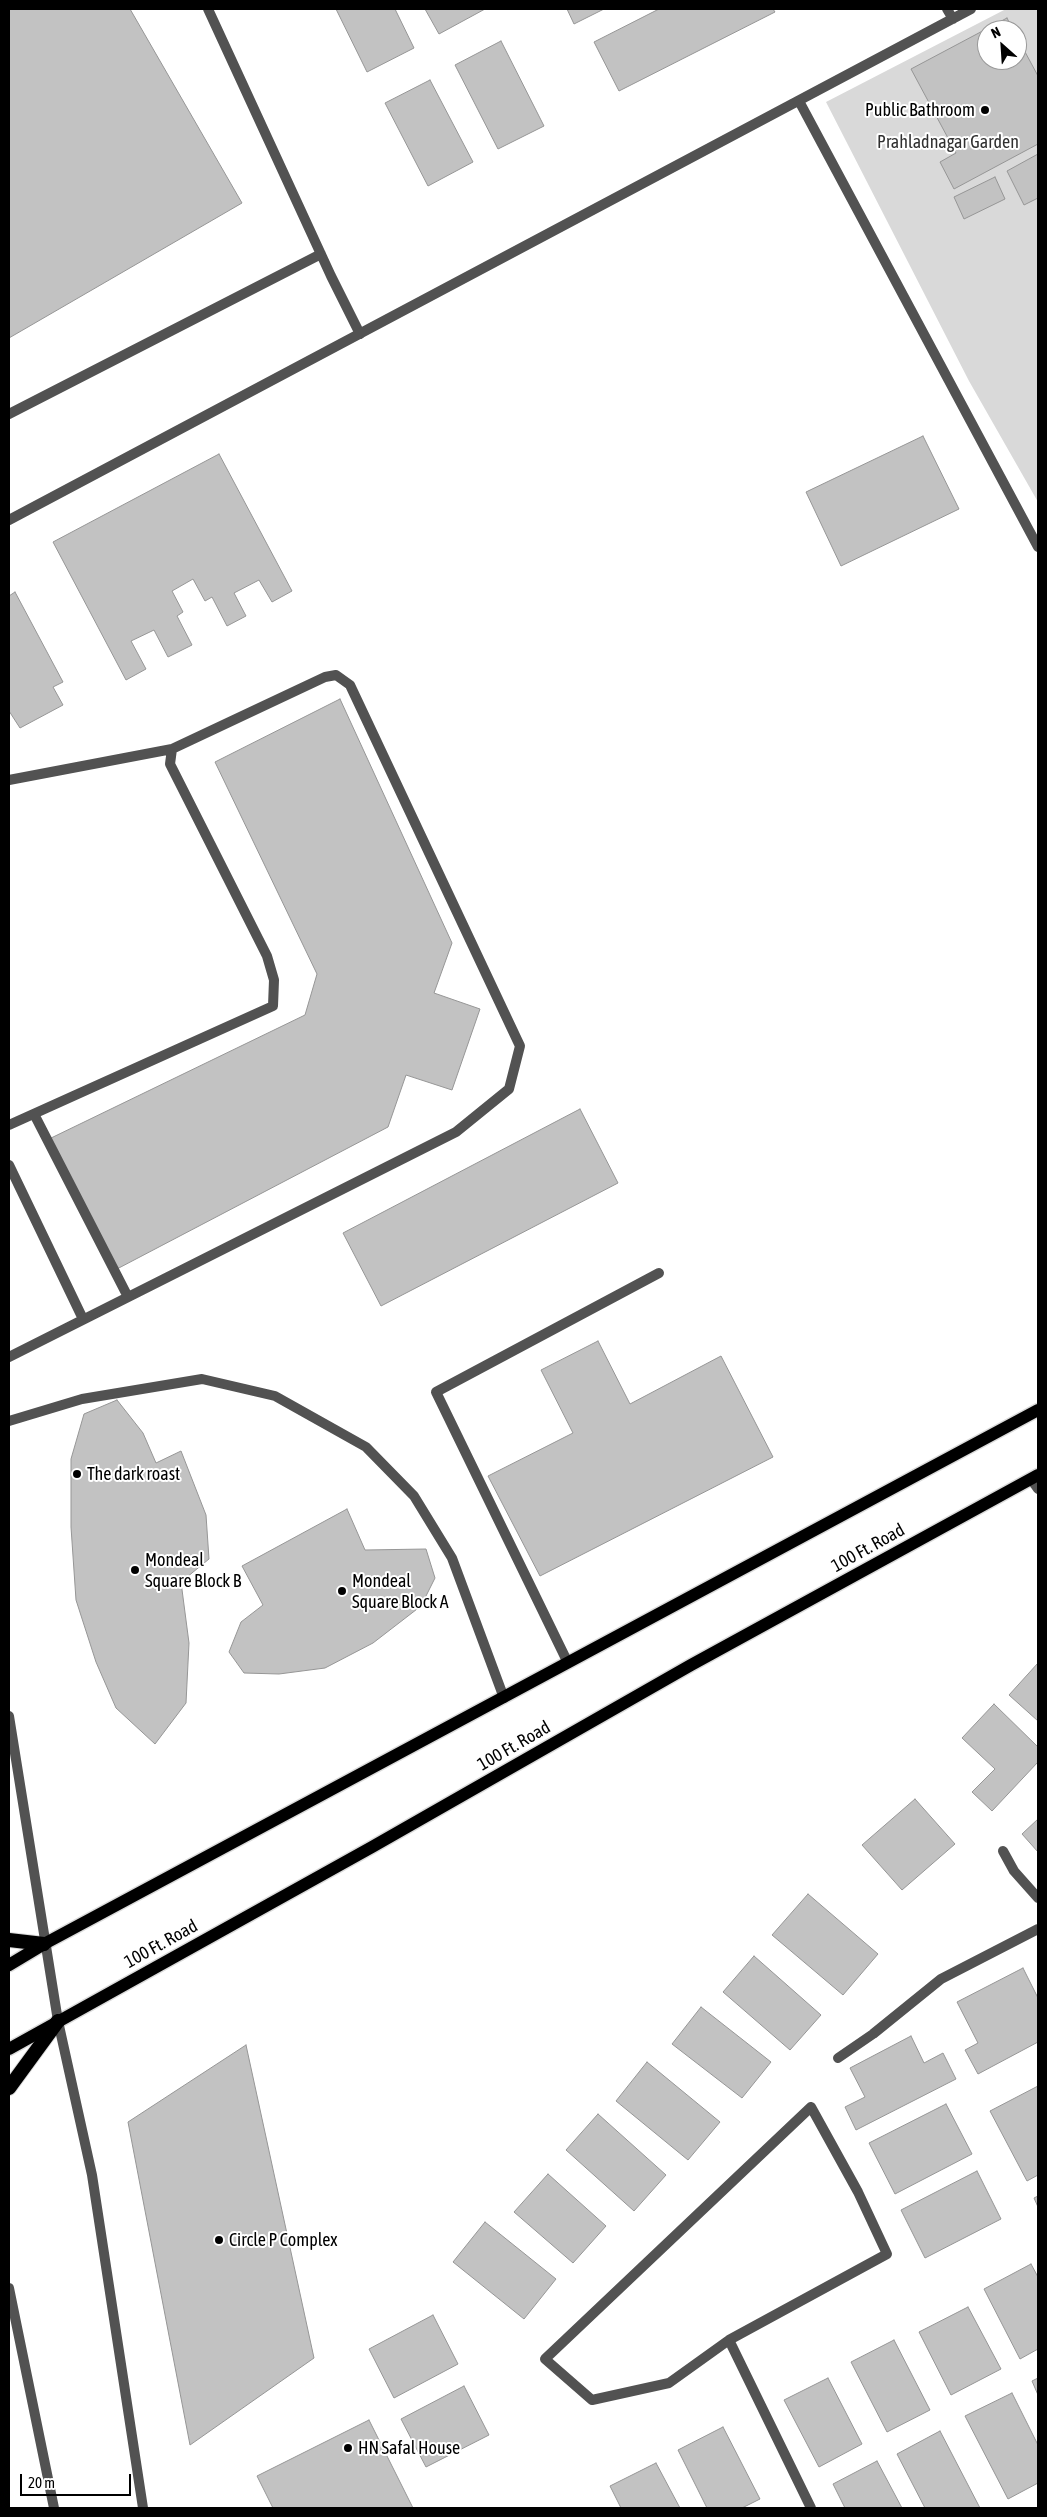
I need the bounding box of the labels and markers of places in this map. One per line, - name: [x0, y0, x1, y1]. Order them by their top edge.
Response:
- place label: Public Bathroom: [865, 99, 975, 121]
- marker: Public Bathroom: [979, 104, 991, 116]
- place label: The dark roast: [87, 1463, 180, 1485]
- marker: The dark roast: [71, 1468, 83, 1480]
- place label: Mondeal Square Block B: [145, 1549, 241, 1592]
- marker: Mondeal Square Block B: [129, 1564, 141, 1576]
- place label: Mondeal Square Block A: [352, 1570, 449, 1612]
- marker: Mondeal Square Block A: [336, 1585, 348, 1597]
- place label: Circle P Complex: [229, 2229, 338, 2251]
- marker: Circle P Complex: [213, 2234, 225, 2246]
- place label: HN Safal House: [358, 2437, 460, 2459]
- marker: HN Safal House: [342, 2442, 354, 2454]

